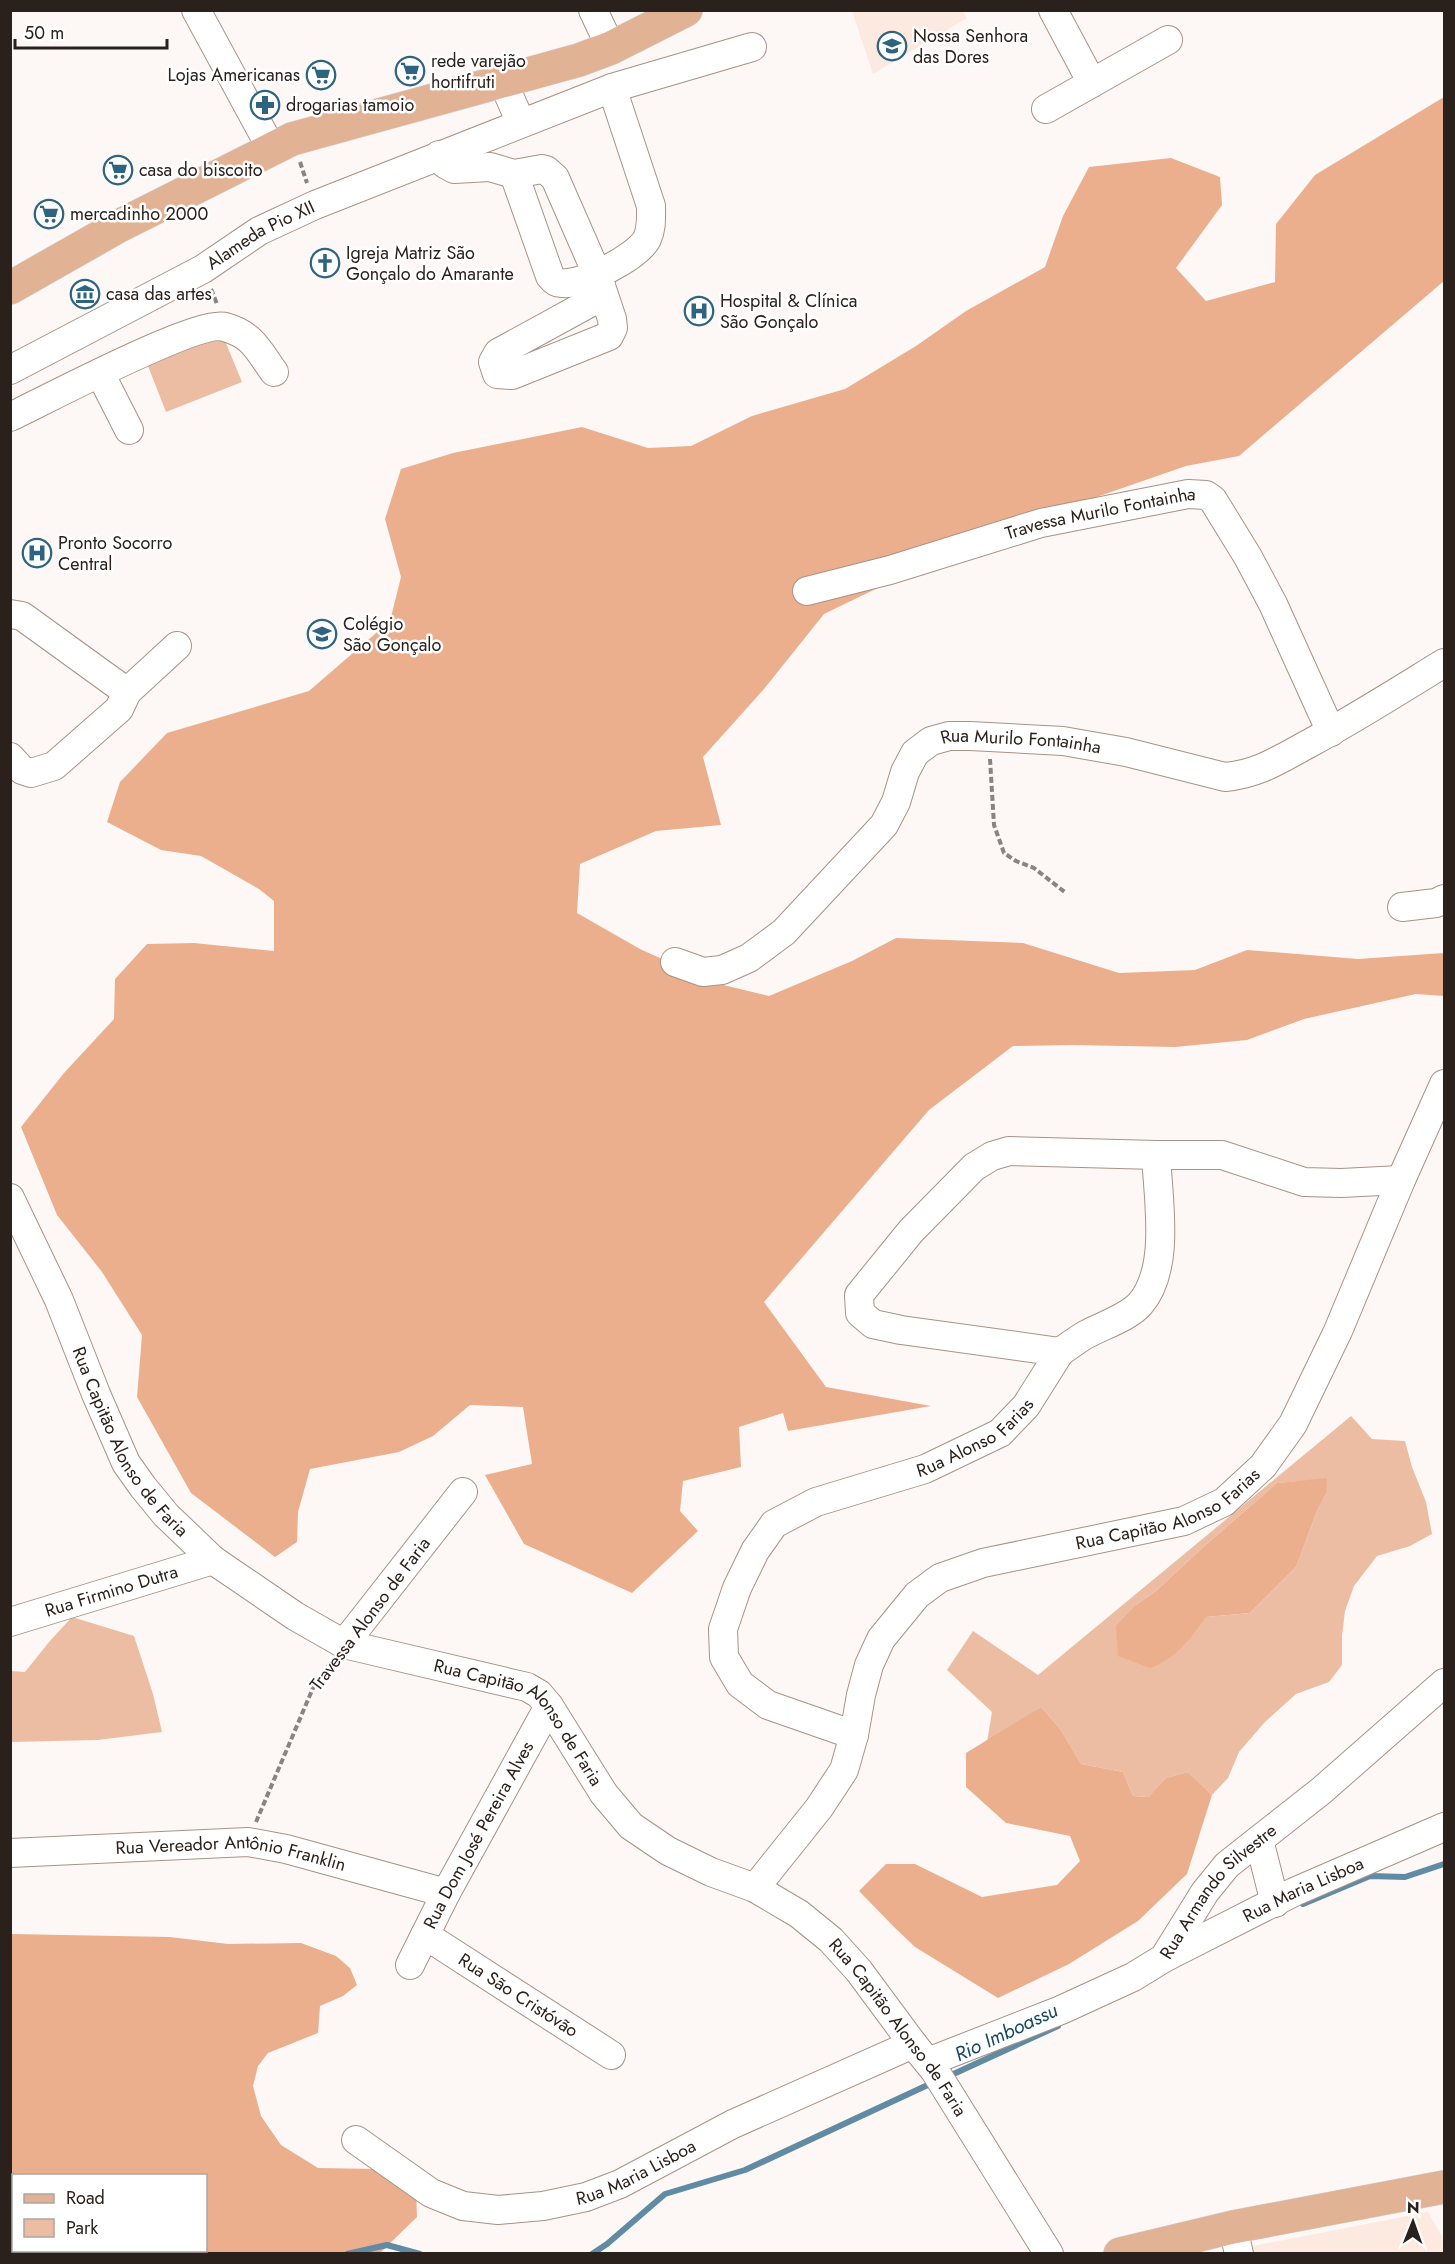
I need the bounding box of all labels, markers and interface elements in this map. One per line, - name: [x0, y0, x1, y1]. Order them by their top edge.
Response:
- scale bar: [15, 12, 166, 50]
- text: 50 m: [24, 20, 64, 46]
- place label: Nossa Senhora das Dores: [913, 23, 1028, 70]
- school or university icon: Nossa Senhora das Dores: [876, 30, 908, 62]
- place label: rede varejão hortifruti: [431, 48, 526, 95]
- supermarket icon: rede varejão hortifruti: [394, 55, 426, 87]
- supermarket icon: Lojas Americanas: [305, 59, 337, 91]
- place label: Lojas Americanas: [168, 62, 300, 88]
- pharmacy icon: drogarias tamoio: [249, 89, 281, 121]
- place label: drogarias tamoio: [286, 92, 415, 118]
- supermarket icon: casa do biscoito: [102, 154, 134, 186]
- place label: casa do biscoito: [139, 157, 263, 183]
- street label: Alameda Pio XII: [201, 194, 319, 276]
- supermarket icon: mercadinho 2000: [33, 198, 65, 230]
- place label: mercadinho 2000: [70, 201, 208, 227]
- place label: Igreja Matriz São Gonçalo do Amarante: [346, 240, 514, 287]
- church icon: Igreja Matriz São Gonçalo do Amarante: [309, 247, 341, 279]
- museum icon: casa das artes: [69, 278, 101, 310]
- place label: casa das artes: [106, 281, 212, 307]
- place label: Hospital & Clínica São Gonçalo: [720, 288, 858, 335]
- hospital icon: Hospital & Clínica São Gonçalo: [683, 295, 715, 327]
- street label: Travessa Murilo Fontainha: [1002, 481, 1196, 546]
- place label: Pronto Socorro Central: [58, 530, 172, 577]
- hospital icon: Pronto Socorro Central: [21, 537, 53, 569]
- place label: Colégio São Gonçalo: [343, 611, 441, 658]
- school or university icon: Colégio São Gonçalo: [306, 618, 338, 650]
- street label: Rua Murilo Fontainha: [938, 723, 1103, 760]
- street label: Rua Capitão Alonso de Faria: [66, 1343, 194, 1543]
- street label: Rua Alonso Farias: [913, 1394, 1040, 1484]
- street label: Rua Capitão Alonso Farias: [1073, 1462, 1266, 1556]
- street label: Travessa Alonso de Faria: [303, 1532, 437, 1696]
- street label: Rua Firmino Dutra: [42, 1558, 181, 1624]
- street label: Rua Capitão Alonso de Faria: [431, 1652, 609, 1791]
- street label: Rua Dom José Pereira Alves: [417, 1736, 540, 1933]
- street label: Rua Armando Silvestre: [1153, 1818, 1282, 1964]
- street label: Rua Vereador Antônio Franklin: [115, 1829, 349, 1878]
- street label: Rua Maria Lisboa: [1238, 1850, 1368, 1929]
- street label: Rua Capitão Alonso de Faria: [822, 1933, 973, 2122]
- street label: Rua São Cristóvão: [453, 1947, 584, 2044]
- water label: Rio Imboassu: [950, 1996, 1063, 2069]
- street label: Rua Maria Lisboa: [574, 2133, 700, 2212]
- legend: [12, 2174, 207, 2252]
- text: Road: [66, 2185, 105, 2211]
- north arrow: [1383, 2192, 1443, 2252]
- text: N: [1407, 2196, 1420, 2219]
- text: Park: [66, 2215, 98, 2241]

